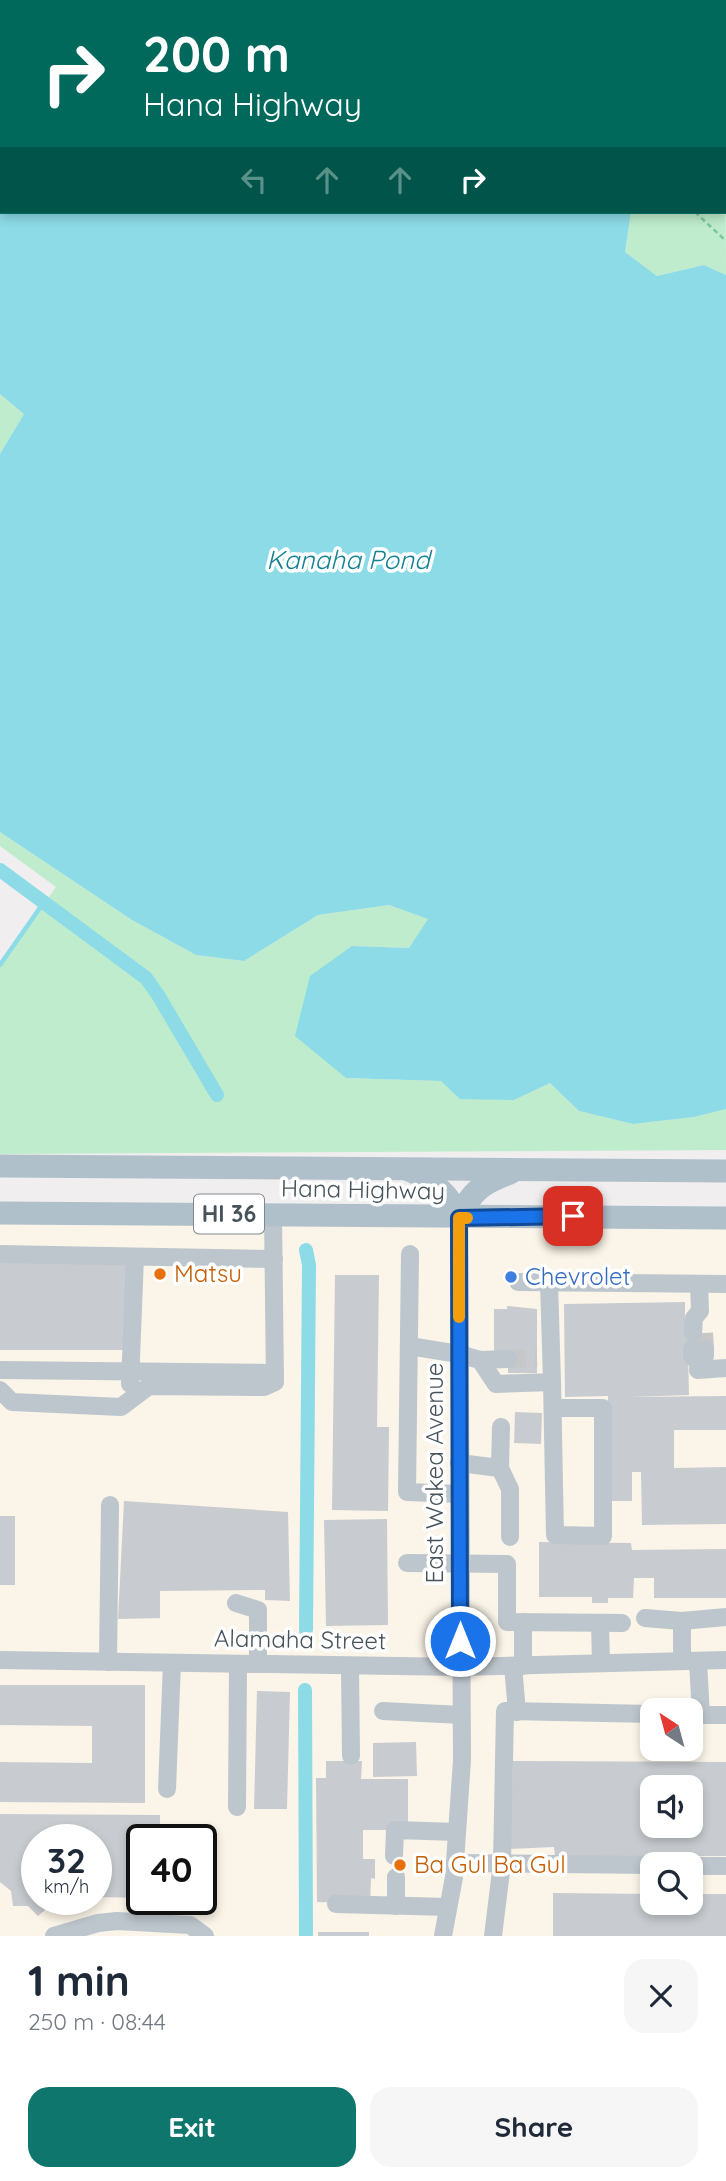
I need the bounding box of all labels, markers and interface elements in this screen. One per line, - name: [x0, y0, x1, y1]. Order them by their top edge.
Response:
- text: 200 m: [143, 23, 290, 84]
- icon: right: [28, 28, 119, 119]
- text: Hana Highway: [143, 84, 362, 124]
- icon: left: [235, 161, 273, 199]
- icon: ahead: [308, 161, 346, 199]
- icon: ahead: [381, 161, 419, 199]
- icon: right: [454, 161, 492, 199]
- water label: Kanaha Pond: [266, 543, 433, 576]
- street label: Hana Highway: [281, 1173, 445, 1205]
- pin: [543, 1186, 603, 1246]
- road number: HI 36: [194, 1194, 264, 1233]
- icon: arrive: [554, 1197, 592, 1235]
- place label: Matsu: [174, 1258, 242, 1288]
- place label: Chevrolet: [525, 1261, 631, 1291]
- marker: Matsu: [152, 1266, 168, 1282]
- marker: Chevrolet: [503, 1269, 519, 1285]
- street label: East Wakea Avenue: [419, 1363, 449, 1583]
- position arrow: [423, 1604, 497, 1678]
- street label: Alamaha Street: [214, 1622, 386, 1656]
- north arrow: [640, 1698, 704, 1760]
- map controls: [640, 1698, 703, 1915]
- button: sound: [640, 1775, 703, 1838]
- speed limit sign: 40: [126, 1824, 217, 1915]
- text: 32: [47, 1838, 86, 1882]
- place label: Ba Gul Ba Gul: [414, 1849, 566, 1879]
- button: search: [640, 1852, 703, 1915]
- marker: Ba Gul Ba Gul: [392, 1857, 408, 1873]
- text: km/h: [44, 1875, 89, 1898]
- text: 1 min: [28, 1954, 130, 2007]
- button: close: [624, 1959, 698, 2033]
- text: 250 m · 08:44: [28, 2007, 166, 2036]
- button: Exit: [28, 2087, 356, 2167]
- button: Share: [370, 2087, 698, 2167]

